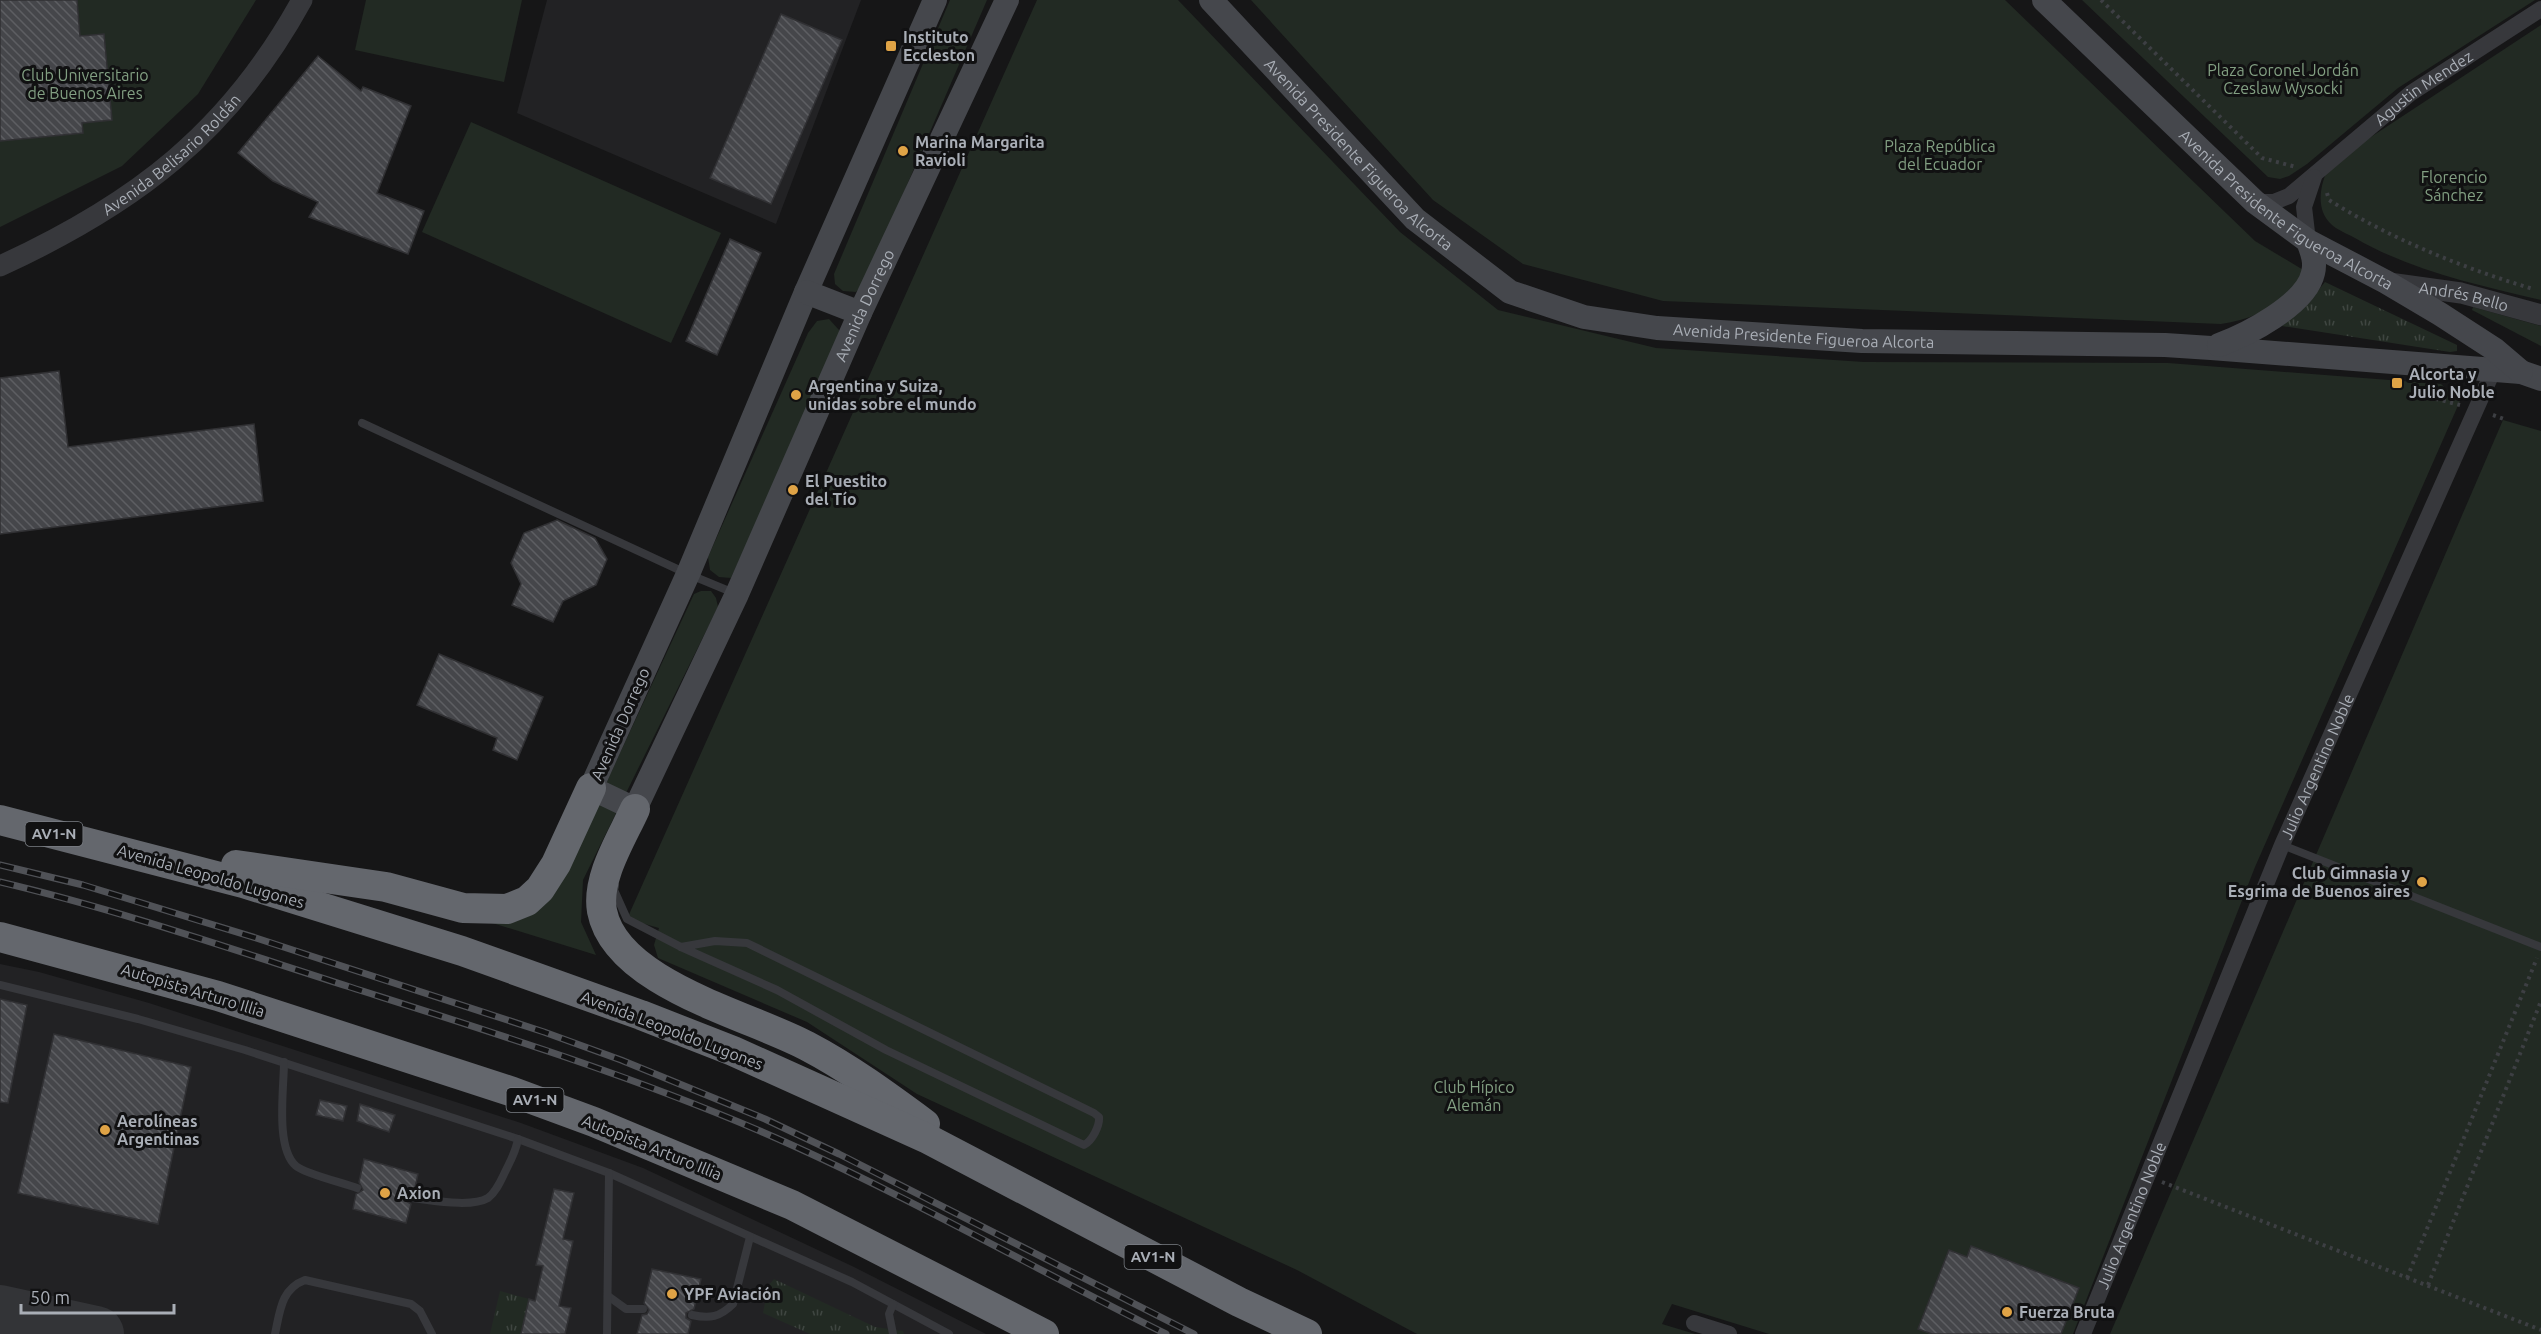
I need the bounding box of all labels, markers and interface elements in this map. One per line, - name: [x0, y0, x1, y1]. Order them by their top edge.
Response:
- place label: Instituto Eccleston: [903, 28, 975, 64]
- marker: Instituto Eccleston: [884, 39, 898, 53]
- street label: Agustin Mendez: [2371, 47, 2476, 129]
- street label: Avenida Presidente Figueroa Alcorta: [1261, 55, 1456, 254]
- park label: Plaza Coronel Jordán Czeslaw Wysocki: [2207, 61, 2359, 97]
- park label: Club Universitario de Buenos Aires: [21, 66, 149, 102]
- street label: Avenida Belisario Roldán: [99, 90, 244, 218]
- street label: Avenida Presidente Figueroa Alcorta: [2176, 126, 2396, 293]
- place label: Marina Margarita Ravioli: [915, 133, 1045, 169]
- park label: Plaza República del Ecuador: [1884, 137, 1996, 173]
- marker: Marina Margarita Ravioli: [896, 144, 910, 158]
- park label: Florencio Sánchez: [2421, 168, 2487, 204]
- street label: Avenida Dorrego: [831, 246, 898, 364]
- street label: Andrés Bello: [2418, 278, 2511, 315]
- street label: Avenida Presidente Figueroa Alcorta: [1673, 320, 1934, 351]
- place label: Alcorta y Julio Noble: [2409, 365, 2495, 401]
- marker: Alcorta y Julio Noble: [2390, 376, 2404, 390]
- place label: Argentina y Suiza, unidas sobre el mundo: [808, 377, 977, 413]
- marker: Argentina y Suiza, unidas sobre el mundo: [789, 388, 803, 402]
- place label: El Puestito del Tío: [805, 472, 887, 508]
- marker: El Puestito del Tío: [786, 483, 800, 497]
- street label: Avenida Dorrego: [587, 665, 653, 783]
- street label: Julio Argentino Noble: [2277, 691, 2357, 842]
- road number: AV1-N: [26, 822, 82, 846]
- street label: Avenida Leopoldo Lugones: [116, 841, 307, 911]
- place label: Club Gimnasia y Esgrima de Buenos aires: [2228, 864, 2410, 900]
- marker: Club Gimnasia y Esgrima de Buenos aires: [2415, 875, 2429, 889]
- street label: Autopista Arturo Illia: [119, 960, 267, 1020]
- street label: Avenida Leopoldo Lugones: [578, 987, 766, 1073]
- park label: Club Hípico Alemán: [1433, 1078, 1515, 1114]
- road number: AV1-N: [506, 1088, 564, 1112]
- street label: Autopista Arturo Illia: [580, 1111, 724, 1183]
- place label: Aerolíneas Argentinas: [117, 1112, 200, 1148]
- marker: Aerolíneas Argentinas: [98, 1123, 112, 1137]
- street label: Julio Argentino Noble: [2093, 1139, 2169, 1292]
- place label: Axion: [397, 1184, 441, 1202]
- marker: Axion: [378, 1186, 392, 1200]
- road number: AV1-N: [1124, 1245, 1182, 1269]
- scale bar: [21, 1277, 174, 1315]
- place label: YPF Aviación: [684, 1285, 781, 1303]
- text: 50 m: [30, 1287, 70, 1307]
- marker: YPF Aviación: [665, 1287, 679, 1301]
- place label: Fuerza Bruta: [2019, 1303, 2115, 1321]
- marker: Fuerza Bruta: [2000, 1305, 2014, 1319]

